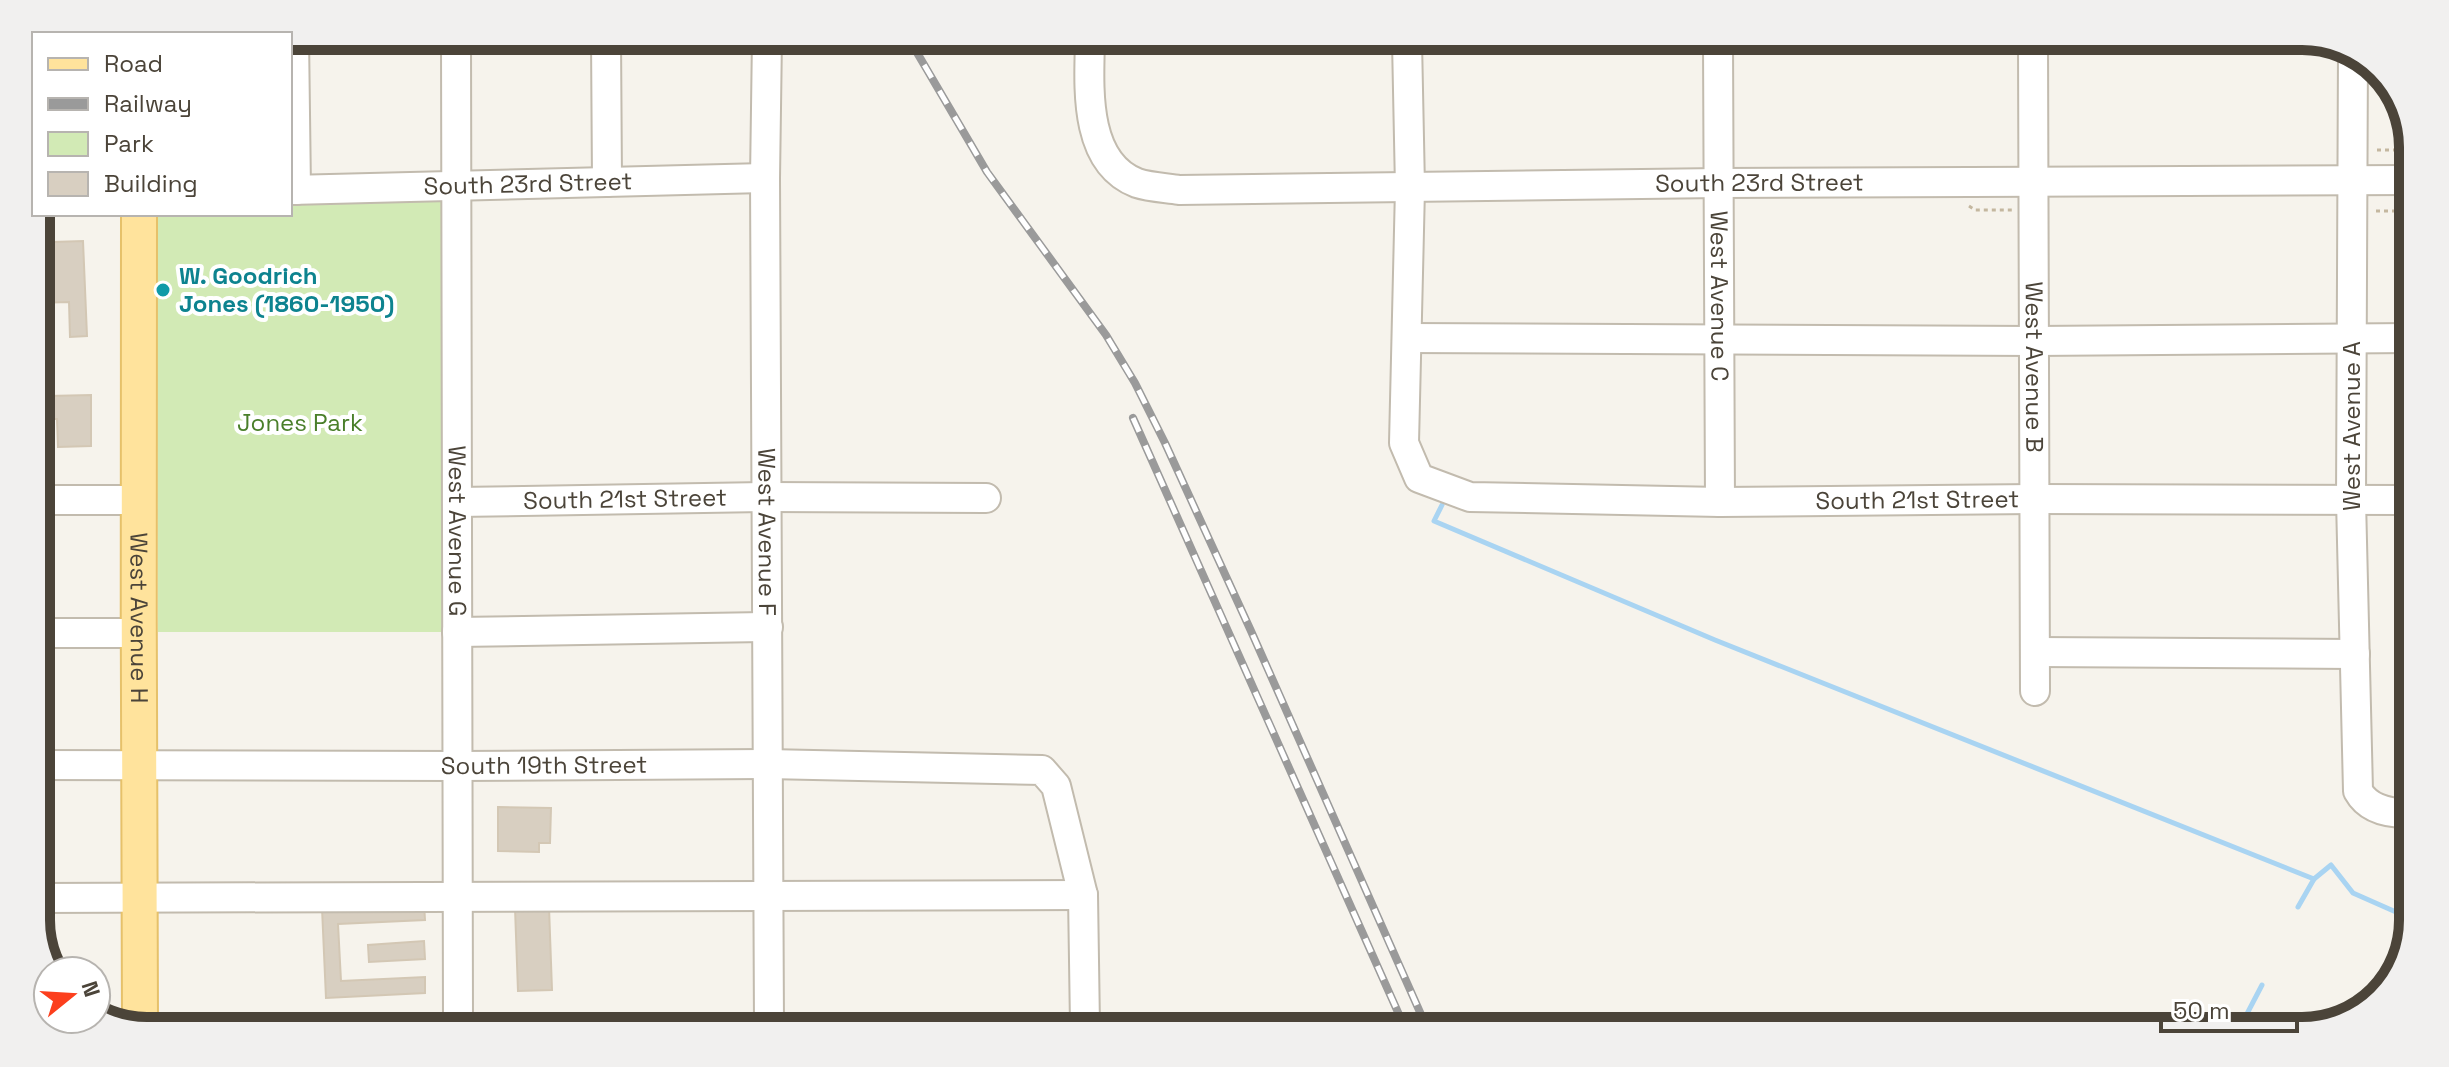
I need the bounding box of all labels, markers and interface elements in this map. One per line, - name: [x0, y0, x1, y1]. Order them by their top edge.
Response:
- legend: [32, 32, 292, 216]
- text: Road: [104, 48, 163, 79]
- text: Railway: [104, 88, 192, 119]
- text: Park: [104, 128, 154, 159]
- street label: South 23rd Street: [423, 165, 633, 202]
- street label: South 23rd Street: [1655, 166, 1864, 199]
- text: Building: [104, 168, 198, 199]
- street label: West Avenue C: [1704, 211, 1735, 381]
- place label: W. Goodrich Jones (1860-1950): [179, 260, 394, 319]
- marker: W. Goodrich Jones (1860-1950): [154, 281, 172, 299]
- street label: West Avenue B: [2019, 281, 2050, 453]
- street label: West Avenue A: [2336, 341, 2367, 511]
- park label: Jones Park: [237, 407, 363, 438]
- street label: West Avenue G: [442, 445, 473, 617]
- street label: West Avenue F: [751, 448, 783, 616]
- street label: South 21st Street: [523, 482, 727, 516]
- street label: South 21st Street: [1815, 483, 2019, 516]
- street label: West Avenue H: [123, 533, 155, 703]
- street label: South 19th Street: [441, 749, 647, 781]
- north arrow: [32, 955, 112, 1035]
- text: N: [75, 977, 107, 1000]
- scale bar: [2161, 983, 2297, 1033]
- text: 50 m: [2173, 995, 2230, 1026]

